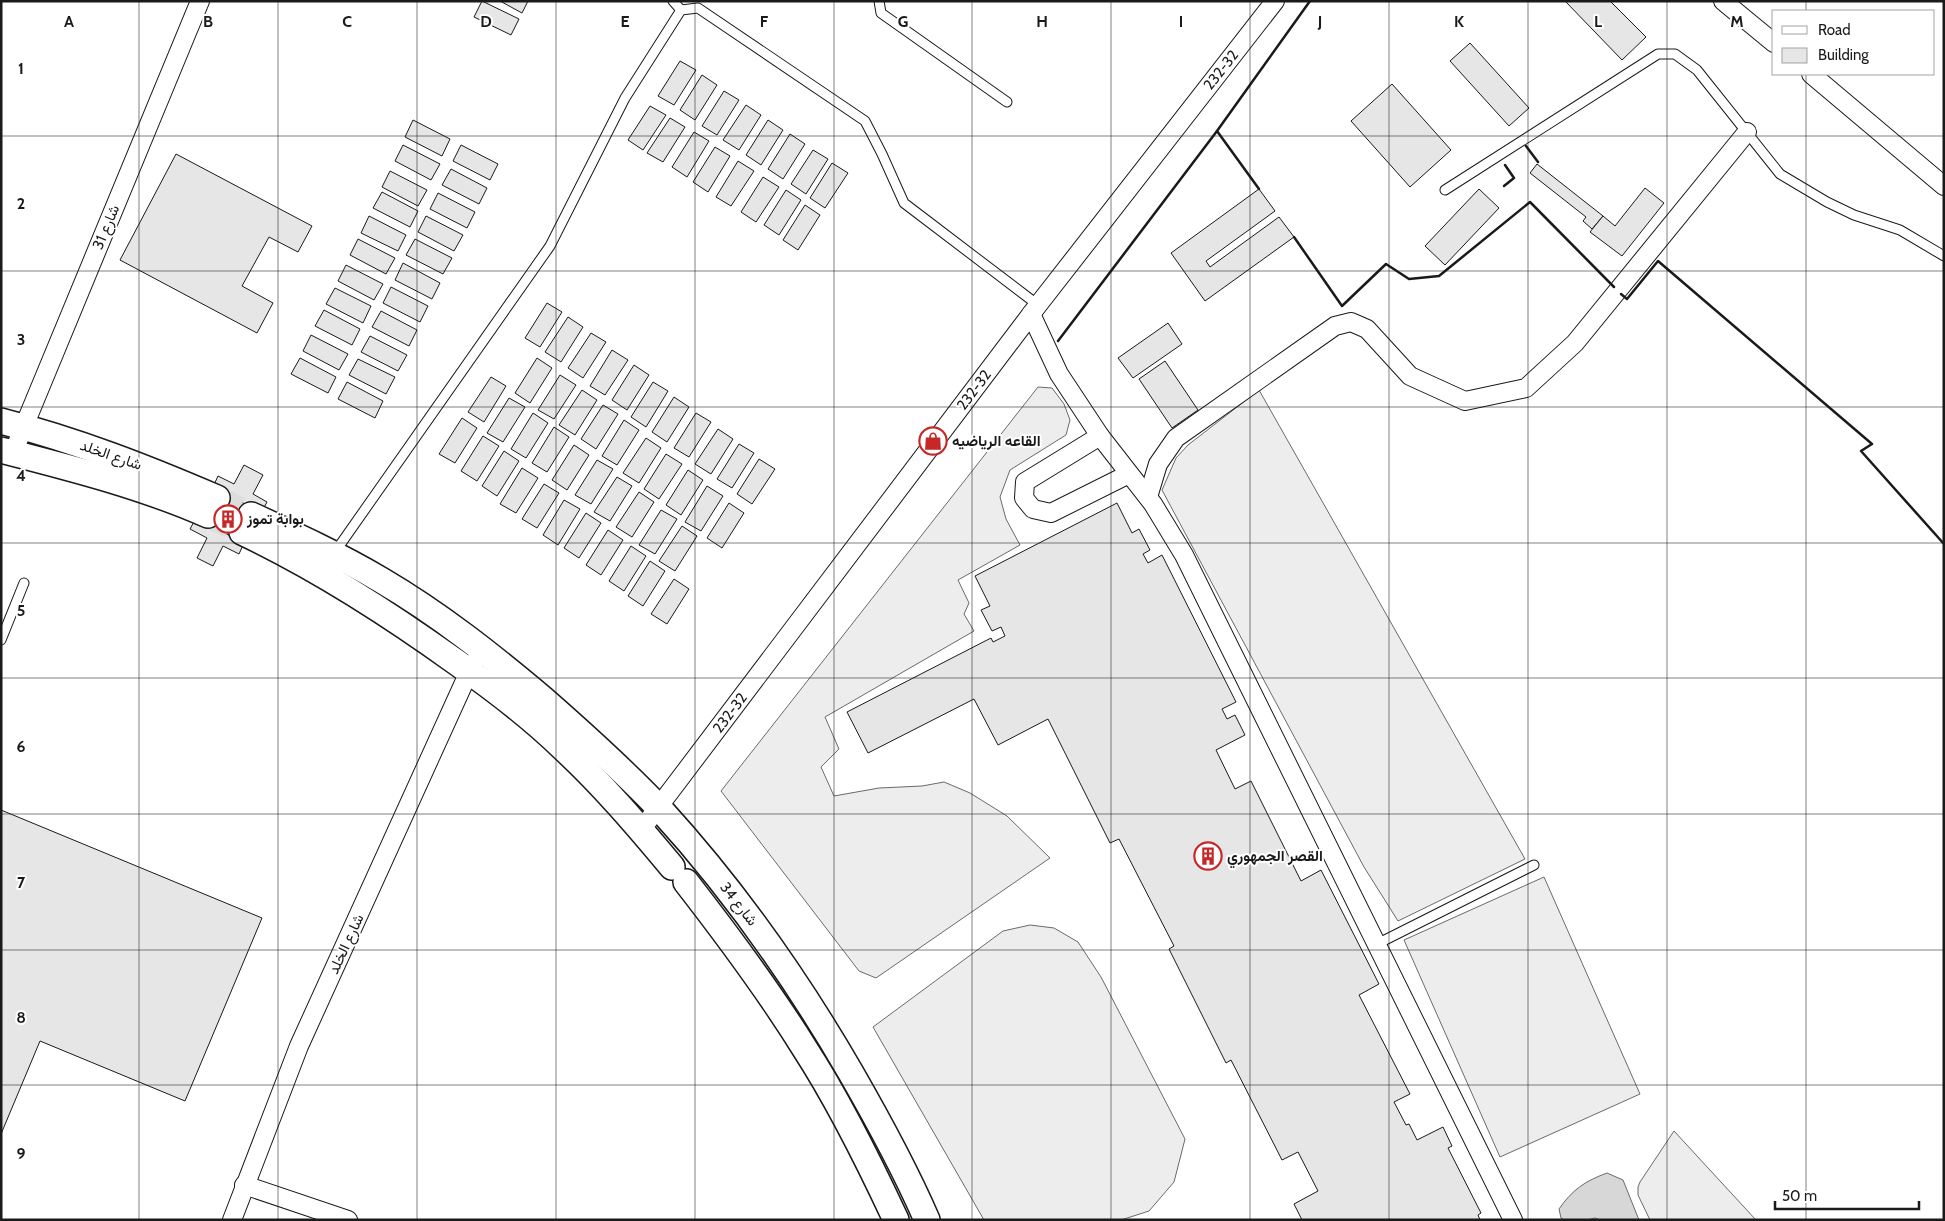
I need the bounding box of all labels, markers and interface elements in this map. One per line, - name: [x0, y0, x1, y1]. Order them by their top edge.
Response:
- legend: [1772, 10, 1935, 75]
- text: A: [64, 12, 74, 31]
- text: B: [203, 12, 213, 31]
- text: C: [342, 12, 352, 31]
- text: D: [480, 12, 492, 31]
- text: E: [620, 12, 630, 31]
- text: F: [760, 12, 769, 31]
- text: G: [898, 12, 908, 31]
- text: H: [1036, 12, 1048, 31]
- text: I: [1179, 12, 1183, 31]
- text: J: [1317, 12, 1322, 31]
- text: K: [1454, 12, 1464, 31]
- text: L: [1594, 12, 1602, 31]
- text: M: [1730, 12, 1744, 31]
- text: Road: [1818, 21, 1851, 39]
- street label: 232-32: [1200, 46, 1242, 94]
- text: Building: [1818, 46, 1869, 64]
- text: 1: [18, 59, 24, 78]
- text: 2: [17, 194, 25, 213]
- street label: شارع 31: [89, 202, 125, 253]
- text: 3: [17, 330, 25, 349]
- street label: 232-32: [953, 366, 995, 414]
- shop icon: القاعه الرياضيه: [918, 426, 948, 456]
- place label: القاعه الرياضيه: [952, 432, 1041, 450]
- street label: شارع الخلد: [77, 436, 144, 476]
- text: 4: [16, 466, 26, 485]
- building icon: بوابة تموز: [213, 504, 243, 534]
- place label: بوابة تموز: [246, 510, 304, 528]
- text: 5: [17, 601, 25, 620]
- street label: 232-32: [709, 689, 751, 737]
- text: 6: [17, 737, 26, 756]
- building icon: القصر الجمهوري: [1193, 841, 1223, 871]
- place label: القصر الجمهوري: [1227, 847, 1323, 869]
- text: 7: [17, 873, 26, 892]
- street label: شارع 34: [715, 879, 762, 931]
- street label: شارع الخلد: [324, 911, 370, 978]
- text: 8: [16, 1008, 26, 1027]
- text: 9: [17, 1144, 26, 1163]
- scale bar: [1775, 1178, 1919, 1210]
- text: 50 m: [1782, 1187, 1817, 1205]

